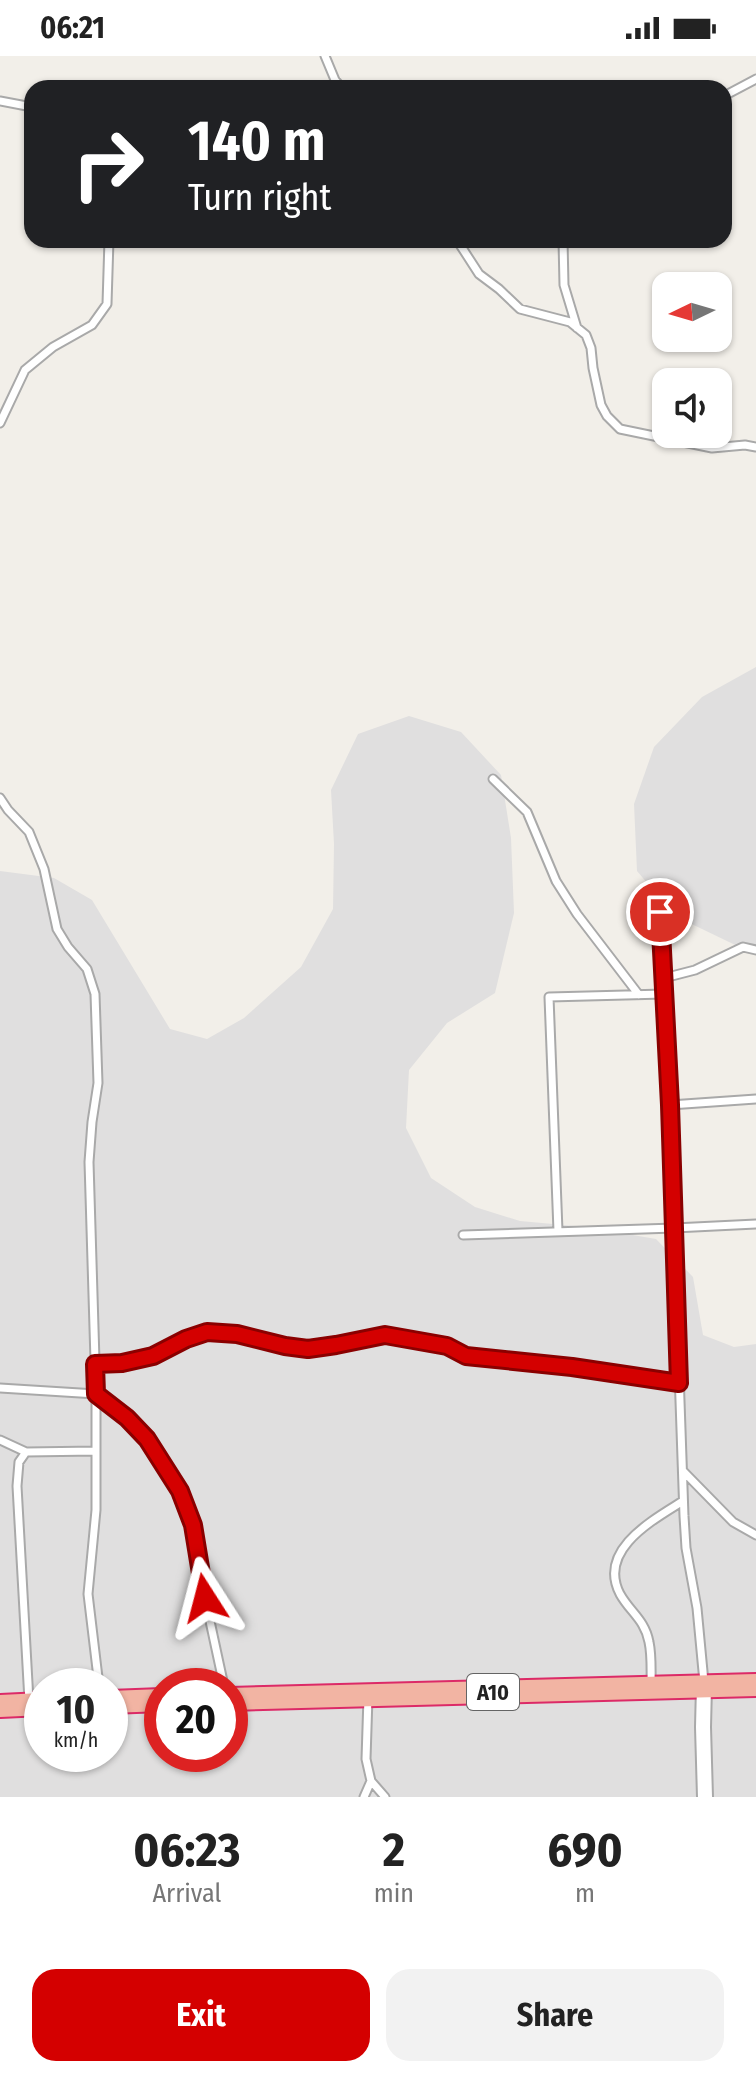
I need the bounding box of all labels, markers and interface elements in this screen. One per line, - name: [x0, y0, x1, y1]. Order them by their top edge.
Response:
- text: 06:21: [40, 10, 105, 46]
- text: 140 m: [188, 108, 325, 175]
- icon: right: [56, 112, 160, 216]
- text: Turn right: [188, 176, 331, 220]
- north arrow: [652, 272, 732, 352]
- map controls: [652, 272, 732, 448]
- button: sound: [652, 368, 732, 448]
- pin: [626, 878, 694, 946]
- icon: arrive: [638, 890, 682, 934]
- position arrow: [163, 1556, 247, 1640]
- speed limit sign: 20: [144, 1668, 248, 1772]
- road number: A10: [467, 1674, 519, 1710]
- text: 10: [57, 1686, 95, 1734]
- text: km/h: [54, 1728, 98, 1752]
- text: 06:23: [133, 1821, 240, 1879]
- text: 2: [383, 1821, 405, 1879]
- text: 690: [547, 1821, 623, 1879]
- text: Arrival: [152, 1878, 221, 1909]
- text: min: [374, 1878, 414, 1909]
- text: m: [575, 1878, 595, 1909]
- button: Exit: [32, 1969, 370, 2061]
- button: Share: [386, 1969, 724, 2061]

